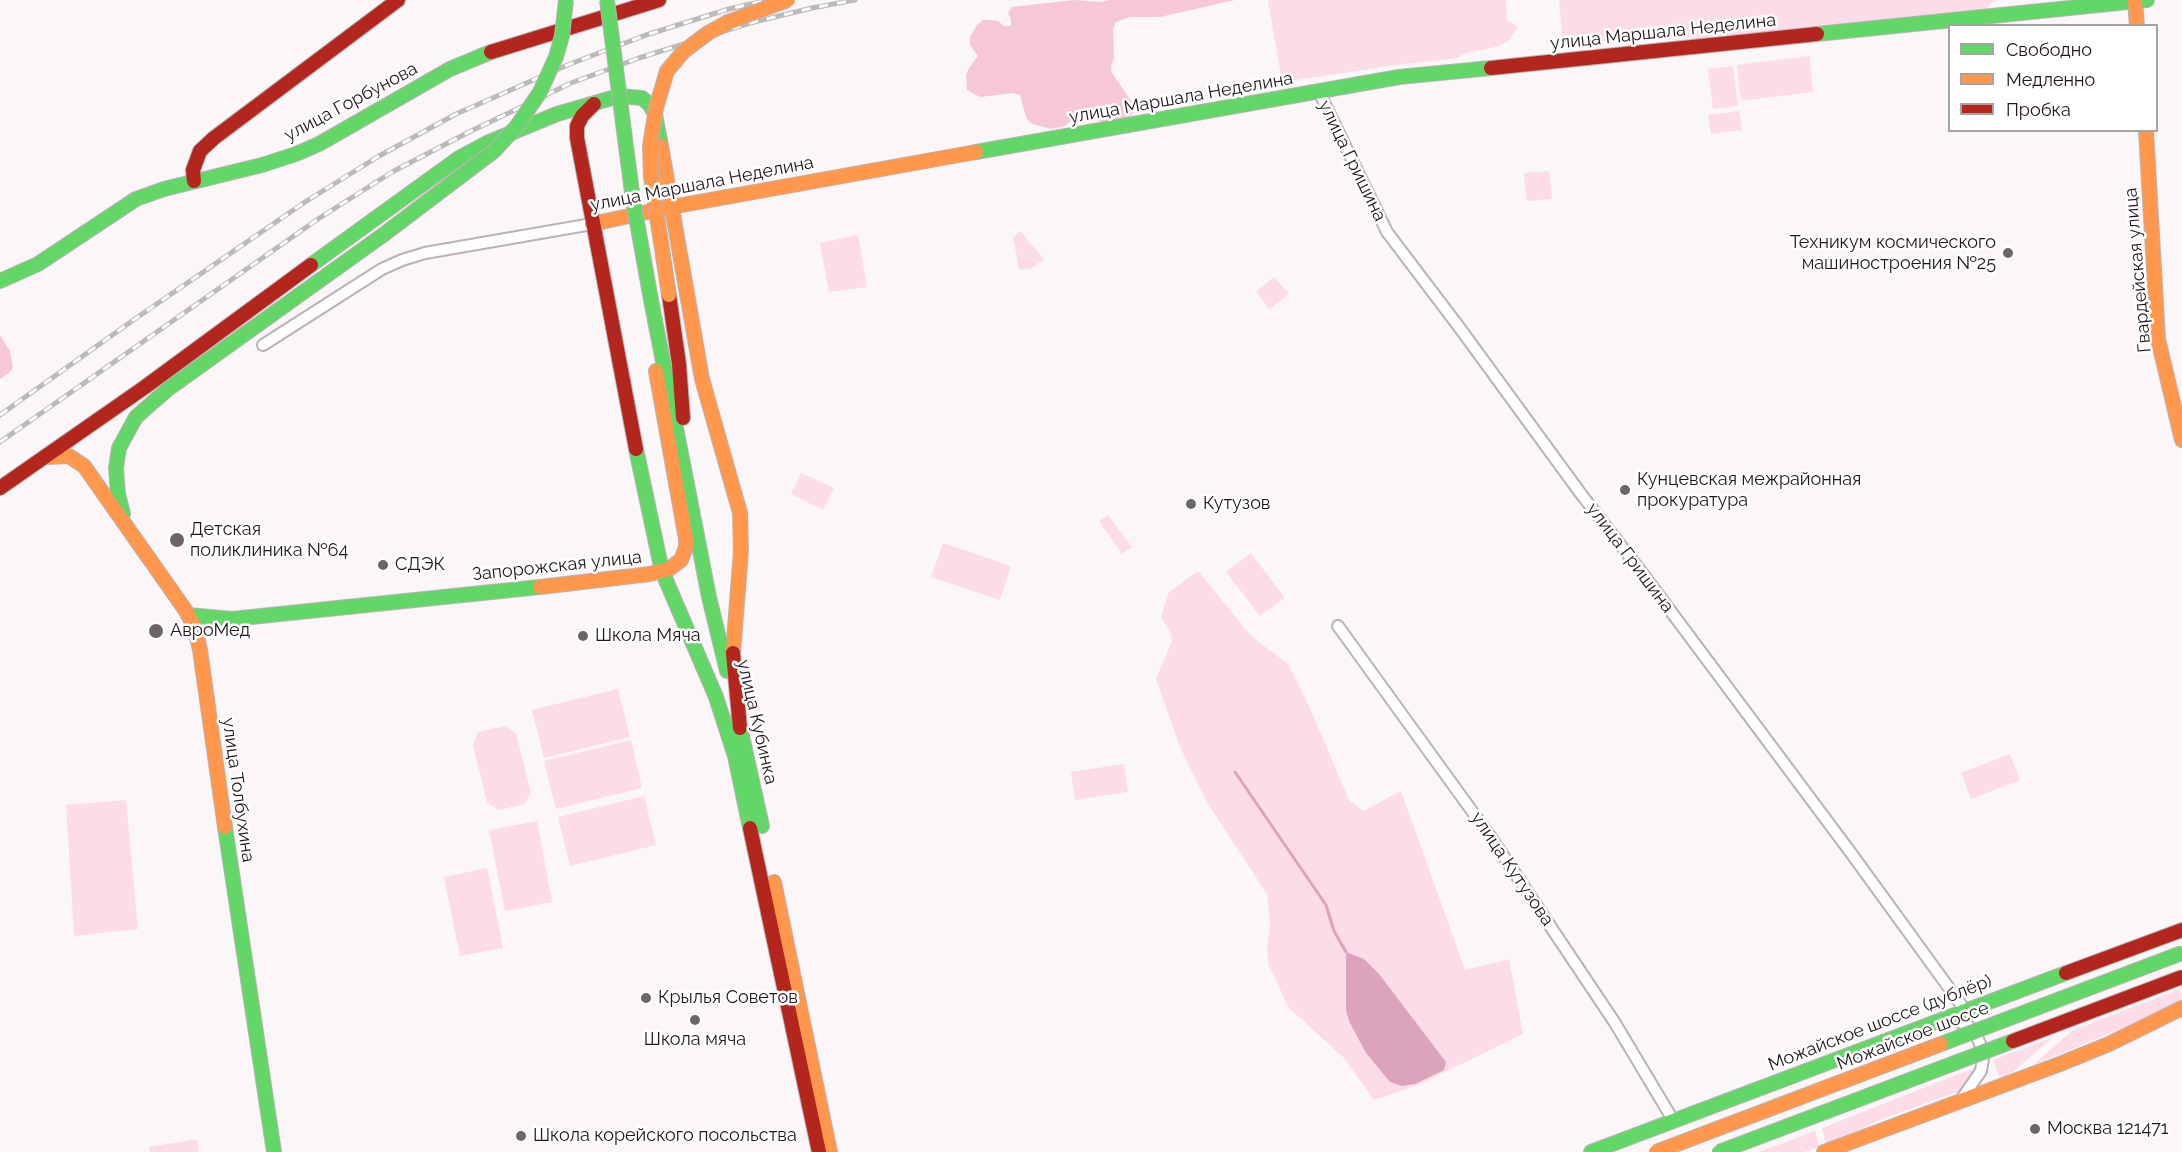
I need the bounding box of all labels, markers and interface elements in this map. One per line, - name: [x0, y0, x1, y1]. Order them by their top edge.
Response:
- street label: улица Маршала Неделина: [1549, 9, 1777, 55]
- legend: [1948, 24, 2158, 132]
- text: Свободно: [2006, 39, 2092, 60]
- street label: улица Горбунова: [281, 58, 421, 146]
- street label: улица Маршала Неделина: [1067, 68, 1295, 128]
- text: Медленно: [2006, 69, 2095, 90]
- street label: улица Гришина: [1313, 97, 1391, 225]
- text: Пробка: [2006, 99, 2071, 120]
- street label: улица Маршала Неделина: [589, 152, 815, 216]
- street label: Гвардейская улица: [2120, 187, 2156, 353]
- place label: Техникум космического машиностроения №25: [1790, 232, 1996, 274]
- marker: Техникум космического машиностроения №25: [2001, 246, 2015, 260]
- place label: Кунцевская межрайонная прокуратура: [1637, 469, 1861, 512]
- marker: Кунцевская межрайонная прокуратура: [1618, 483, 1632, 497]
- place label: Кутузов: [1203, 493, 1270, 515]
- marker: Кутузов: [1184, 497, 1198, 511]
- street label: улица Гришина: [1582, 499, 1678, 617]
- place label: Детская поликлиника №64: [190, 519, 348, 562]
- marker: Детская поликлиника №64: [168, 531, 186, 549]
- street label: Запорожская улица: [471, 546, 643, 586]
- place label: СДЭК: [395, 554, 445, 576]
- marker: СДЭК: [376, 558, 390, 572]
- place label: АвроМед: [170, 620, 250, 642]
- marker: АвроМед: [147, 622, 165, 640]
- place label: Школа Мяча: [595, 625, 701, 647]
- marker: Школа Мяча: [576, 629, 590, 643]
- street label: улица Кубинка: [732, 658, 782, 786]
- street label: улица Толбухина: [217, 716, 259, 864]
- street label: улица Кутузова: [1466, 808, 1558, 930]
- street label: Можайское шоссе (дублёр): [1765, 970, 1995, 1076]
- place label: Крылья Советов: [658, 987, 798, 1009]
- marker: Крылья Советов: [639, 991, 653, 1005]
- street label: Можайское шоссе: [1834, 997, 1992, 1075]
- marker: Школа мяча: [688, 1013, 702, 1027]
- place label: Школа мяча: [644, 1029, 746, 1051]
- place label: Москва 121471: [2047, 1118, 2168, 1140]
- marker: Москва 121471: [2028, 1122, 2042, 1136]
- place label: Школа корейского посольства: [533, 1125, 797, 1147]
- marker: Школа корейского посольства: [514, 1129, 528, 1143]

